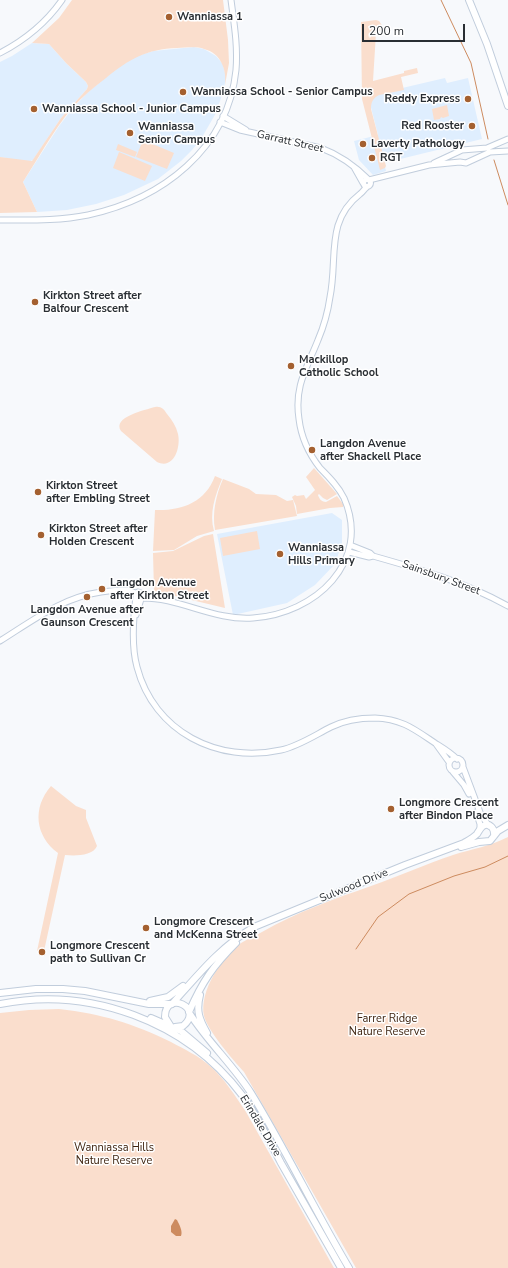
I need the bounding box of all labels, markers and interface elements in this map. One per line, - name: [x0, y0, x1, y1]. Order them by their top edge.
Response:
- place label: Wanniassa 1: [177, 10, 243, 24]
- marker: Wanniassa 1: [164, 12, 174, 22]
- scale bar: [364, 16, 467, 42]
- text: 200 m: [369, 23, 404, 39]
- place label: Wanniassa School - Senior Campus: [191, 85, 373, 99]
- marker: Wanniassa School - Senior Campus: [178, 87, 188, 97]
- place label: Reddy Express: [385, 92, 460, 106]
- marker: Reddy Express: [463, 94, 473, 104]
- place label: Wanniassa School - Junior Campus: [42, 102, 221, 116]
- marker: Wanniassa School - Junior Campus: [29, 104, 39, 114]
- place label: Red Rooster: [401, 119, 464, 133]
- place label: Wanniassa Senior Campus: [138, 120, 215, 146]
- marker: Red Rooster: [467, 121, 477, 131]
- marker: Wanniassa Senior Campus: [125, 128, 135, 138]
- street label: Garratt Street: [255, 128, 325, 156]
- place label: Laverty Pathology: [371, 137, 465, 151]
- marker: Laverty Pathology: [358, 139, 368, 149]
- place label: RGT: [380, 151, 402, 165]
- marker: RGT: [367, 153, 377, 163]
- place label: Kirkton Street after Balfour Crescent: [43, 289, 142, 315]
- marker: Kirkton Street after Balfour Crescent: [30, 297, 40, 307]
- place label: Mackillop Catholic School: [299, 353, 379, 379]
- marker: Mackillop Catholic School: [286, 361, 296, 371]
- place label: Langdon Avenue after Shackell Place: [320, 437, 421, 463]
- marker: Langdon Avenue after Shackell Place: [307, 445, 317, 455]
- place label: Kirkton Street after Embling Street: [46, 479, 150, 505]
- marker: Kirkton Street after Embling Street: [33, 487, 43, 497]
- place label: Kirkton Street after Holden Crescent: [49, 522, 148, 548]
- marker: Kirkton Street after Holden Crescent: [36, 530, 46, 540]
- place label: Wanniassa Hills Primary: [288, 541, 355, 567]
- marker: Wanniassa Hills Primary: [275, 549, 285, 559]
- street label: Sainsbury Street: [400, 558, 482, 598]
- place label: Langdon Avenue after Kirkton Street: [110, 576, 209, 602]
- marker: Langdon Avenue after Kirkton Street: [97, 584, 107, 594]
- marker: Langdon Avenue after Gaunson Crescent: [82, 592, 92, 602]
- place label: Langdon Avenue after Gaunson Crescent: [30, 603, 144, 629]
- place label: Longmore Crescent after Bindon Place: [399, 796, 498, 822]
- marker: Longmore Crescent after Bindon Place: [386, 804, 396, 814]
- street label: Sulwood Drive: [318, 866, 390, 906]
- place label: Longmore Crescent and McKenna Street: [154, 915, 257, 941]
- marker: Longmore Crescent and McKenna Street: [141, 923, 151, 933]
- place label: Longmore Crescent path to Sullivan Cr: [50, 939, 149, 965]
- marker: Longmore Crescent path to Sullivan Cr: [37, 947, 47, 957]
- park label: Farrer Ridge Nature Reserve: [349, 1012, 425, 1038]
- street label: Erindale Drive: [236, 1093, 284, 1159]
- park label: Wanniassa Hills Nature Reserve: [74, 1141, 154, 1167]

